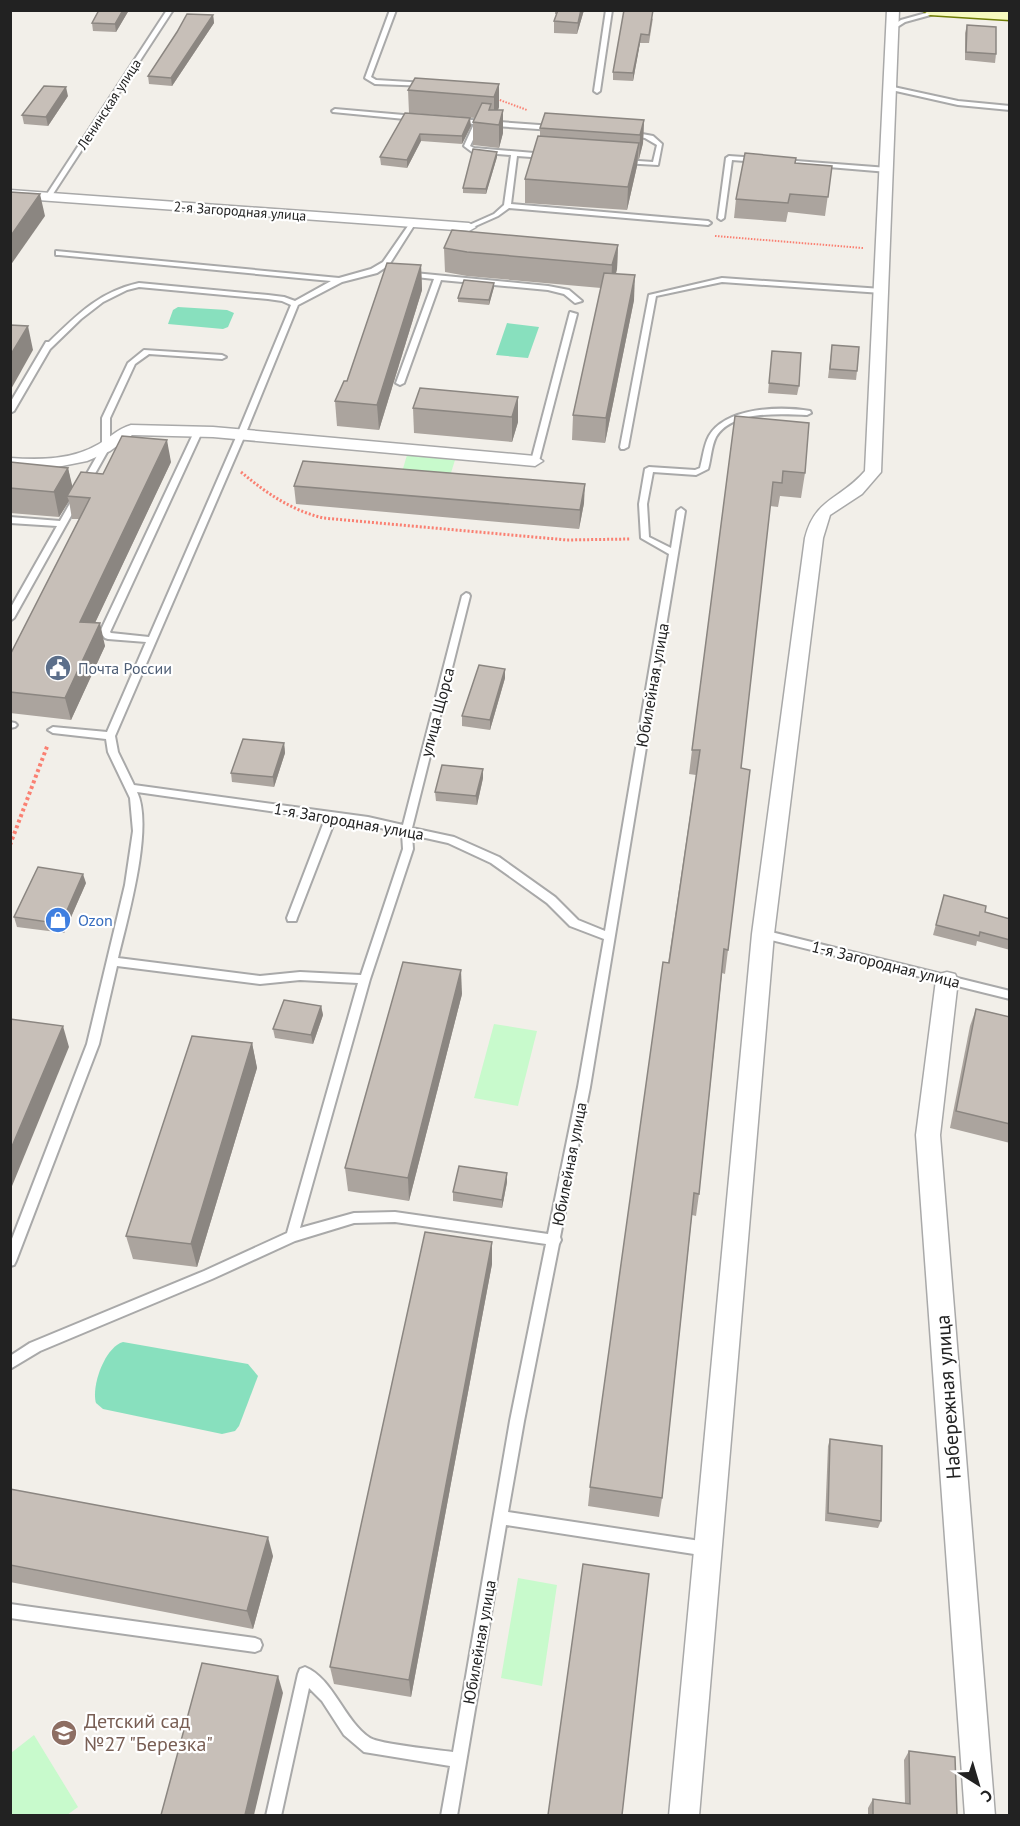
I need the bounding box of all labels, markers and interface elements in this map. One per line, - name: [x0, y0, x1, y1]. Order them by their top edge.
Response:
- street label: Ленинская улица: [72, 55, 145, 154]
- street label: 2-я Загородная улица: [173, 197, 307, 225]
- street label: Юбилейная улица: [631, 621, 673, 749]
- public building icon: Почта России: [43, 653, 73, 683]
- place label: Почта России: [78, 658, 172, 678]
- street label: улица Щорса: [415, 665, 459, 759]
- street label: 1-я Загородная улица: [272, 798, 426, 844]
- shop icon: Ozon: [43, 905, 73, 935]
- place label: Ozon: [78, 910, 113, 930]
- street label: 1-я Загородная улица: [810, 936, 962, 992]
- street label: Юбилейная улица: [547, 1100, 591, 1228]
- street label: Набережная улица: [929, 1314, 967, 1480]
- street label: Юбилейная улица: [458, 1578, 500, 1706]
- place label: Детский сад №27 "Березка": [84, 1708, 213, 1757]
- school or university icon: Детский сад №27 "Березка": [49, 1718, 79, 1748]
- north arrow: [948, 1754, 1008, 1814]
- text: С: [977, 1785, 997, 1807]

